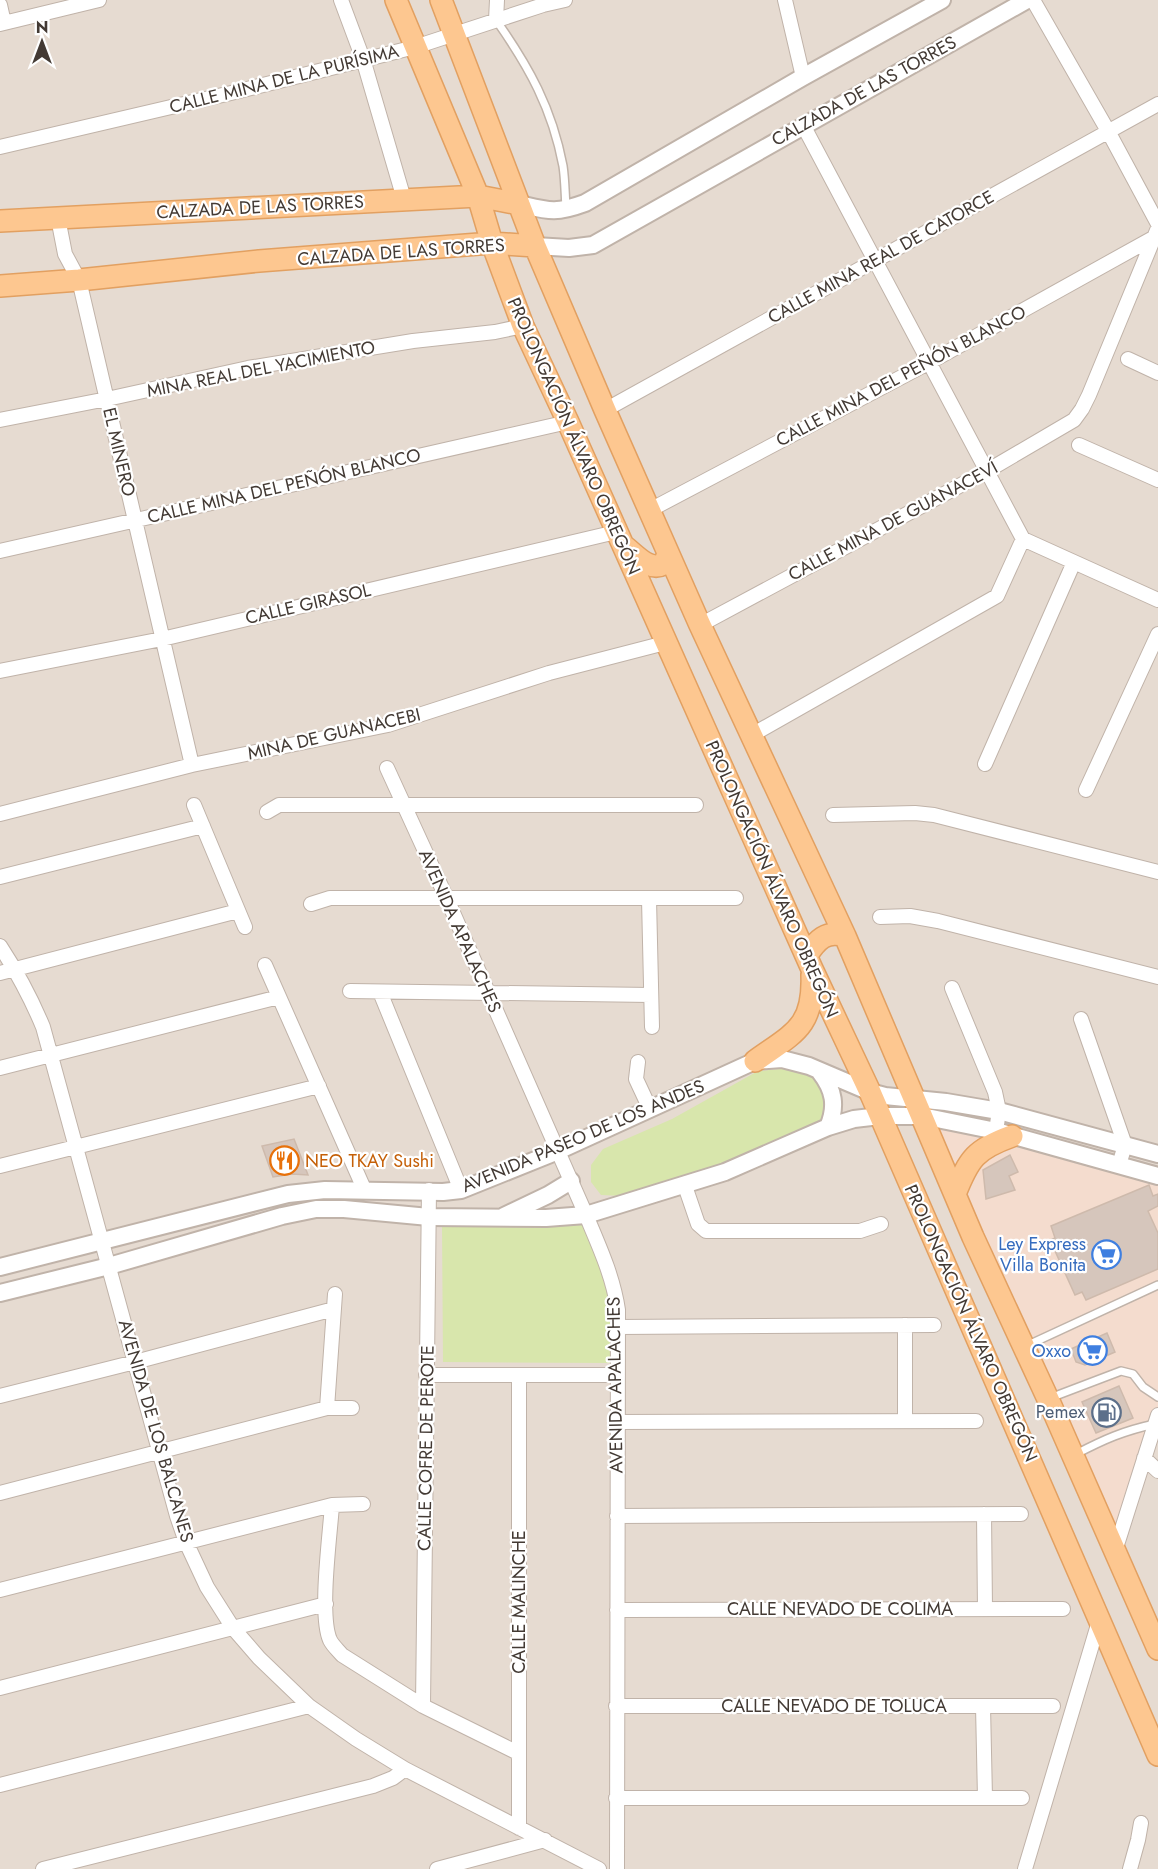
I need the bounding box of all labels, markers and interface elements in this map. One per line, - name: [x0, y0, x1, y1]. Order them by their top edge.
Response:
- north arrow: [12, 12, 72, 72]
- text: N: [36, 16, 48, 39]
- street label: CALZADA DE LAS TORRES: [767, 29, 961, 153]
- street label: CALLE MINA DE LA PURÍSIMA: [167, 38, 401, 120]
- street label: CALLE MINA REAL DE CATORCE: [763, 184, 999, 330]
- street label: CALZADA DE LAS TORRES: [156, 189, 364, 225]
- street label: CALZADA DE LAS TORRES: [297, 232, 506, 272]
- street label: PROLONGACIÓN ÁLVARO OBREGÓN: [501, 293, 647, 579]
- street label: CALLE MINA DEL PEÑÓN BLANCO: [771, 299, 1031, 453]
- street label: MINA REAL DEL YACIMIENTO: [145, 334, 377, 404]
- street label: EL MINERO: [96, 405, 142, 499]
- street label: CALLE MINA DEL PEÑÓN BLANCO: [145, 442, 423, 530]
- street label: CALLE MINA DE GUANACEVÍ: [784, 454, 1003, 587]
- street label: CALLE GIRASOL: [243, 577, 373, 631]
- street label: MINA DE GUANACEBI: [245, 701, 423, 767]
- street label: PROLONGACIÓN ÁLVARO OBREGÓN: [699, 736, 845, 1022]
- street label: AVENIDA APALACHES: [412, 845, 508, 1017]
- street label: AVENIDA PASEO DE LOS ANDES: [458, 1073, 709, 1199]
- restaurant icon: NEO TKAY Sushi: [268, 1145, 300, 1177]
- place label: NEO TKAY Sushi: [305, 1148, 434, 1174]
- street label: PROLONGACIÓN ÁLVARO OBREGÓN: [898, 1180, 1044, 1466]
- place label: Ley Express Villa Bonita: [998, 1231, 1086, 1278]
- supermarket icon: Ley Express Villa Bonita: [1091, 1238, 1123, 1270]
- street label: AVENIDA APALACHES: [600, 1296, 630, 1473]
- street label: AVENIDA DE LOS BALCANES: [112, 1317, 200, 1546]
- supermarket icon: Oxxo: [1076, 1335, 1108, 1367]
- place label: Oxxo: [1032, 1338, 1071, 1364]
- street label: CALLE COFRE DE PEROTE: [411, 1345, 441, 1551]
- fuel station icon: Pemex: [1090, 1396, 1122, 1428]
- place label: Pemex: [1036, 1399, 1085, 1425]
- street label: CALLE MALINCHE: [506, 1530, 532, 1674]
- street label: CALLE NEVADO DE COLIMA: [727, 1596, 953, 1622]
- street label: CALLE NEVADO DE TOLUCA: [721, 1693, 947, 1719]

